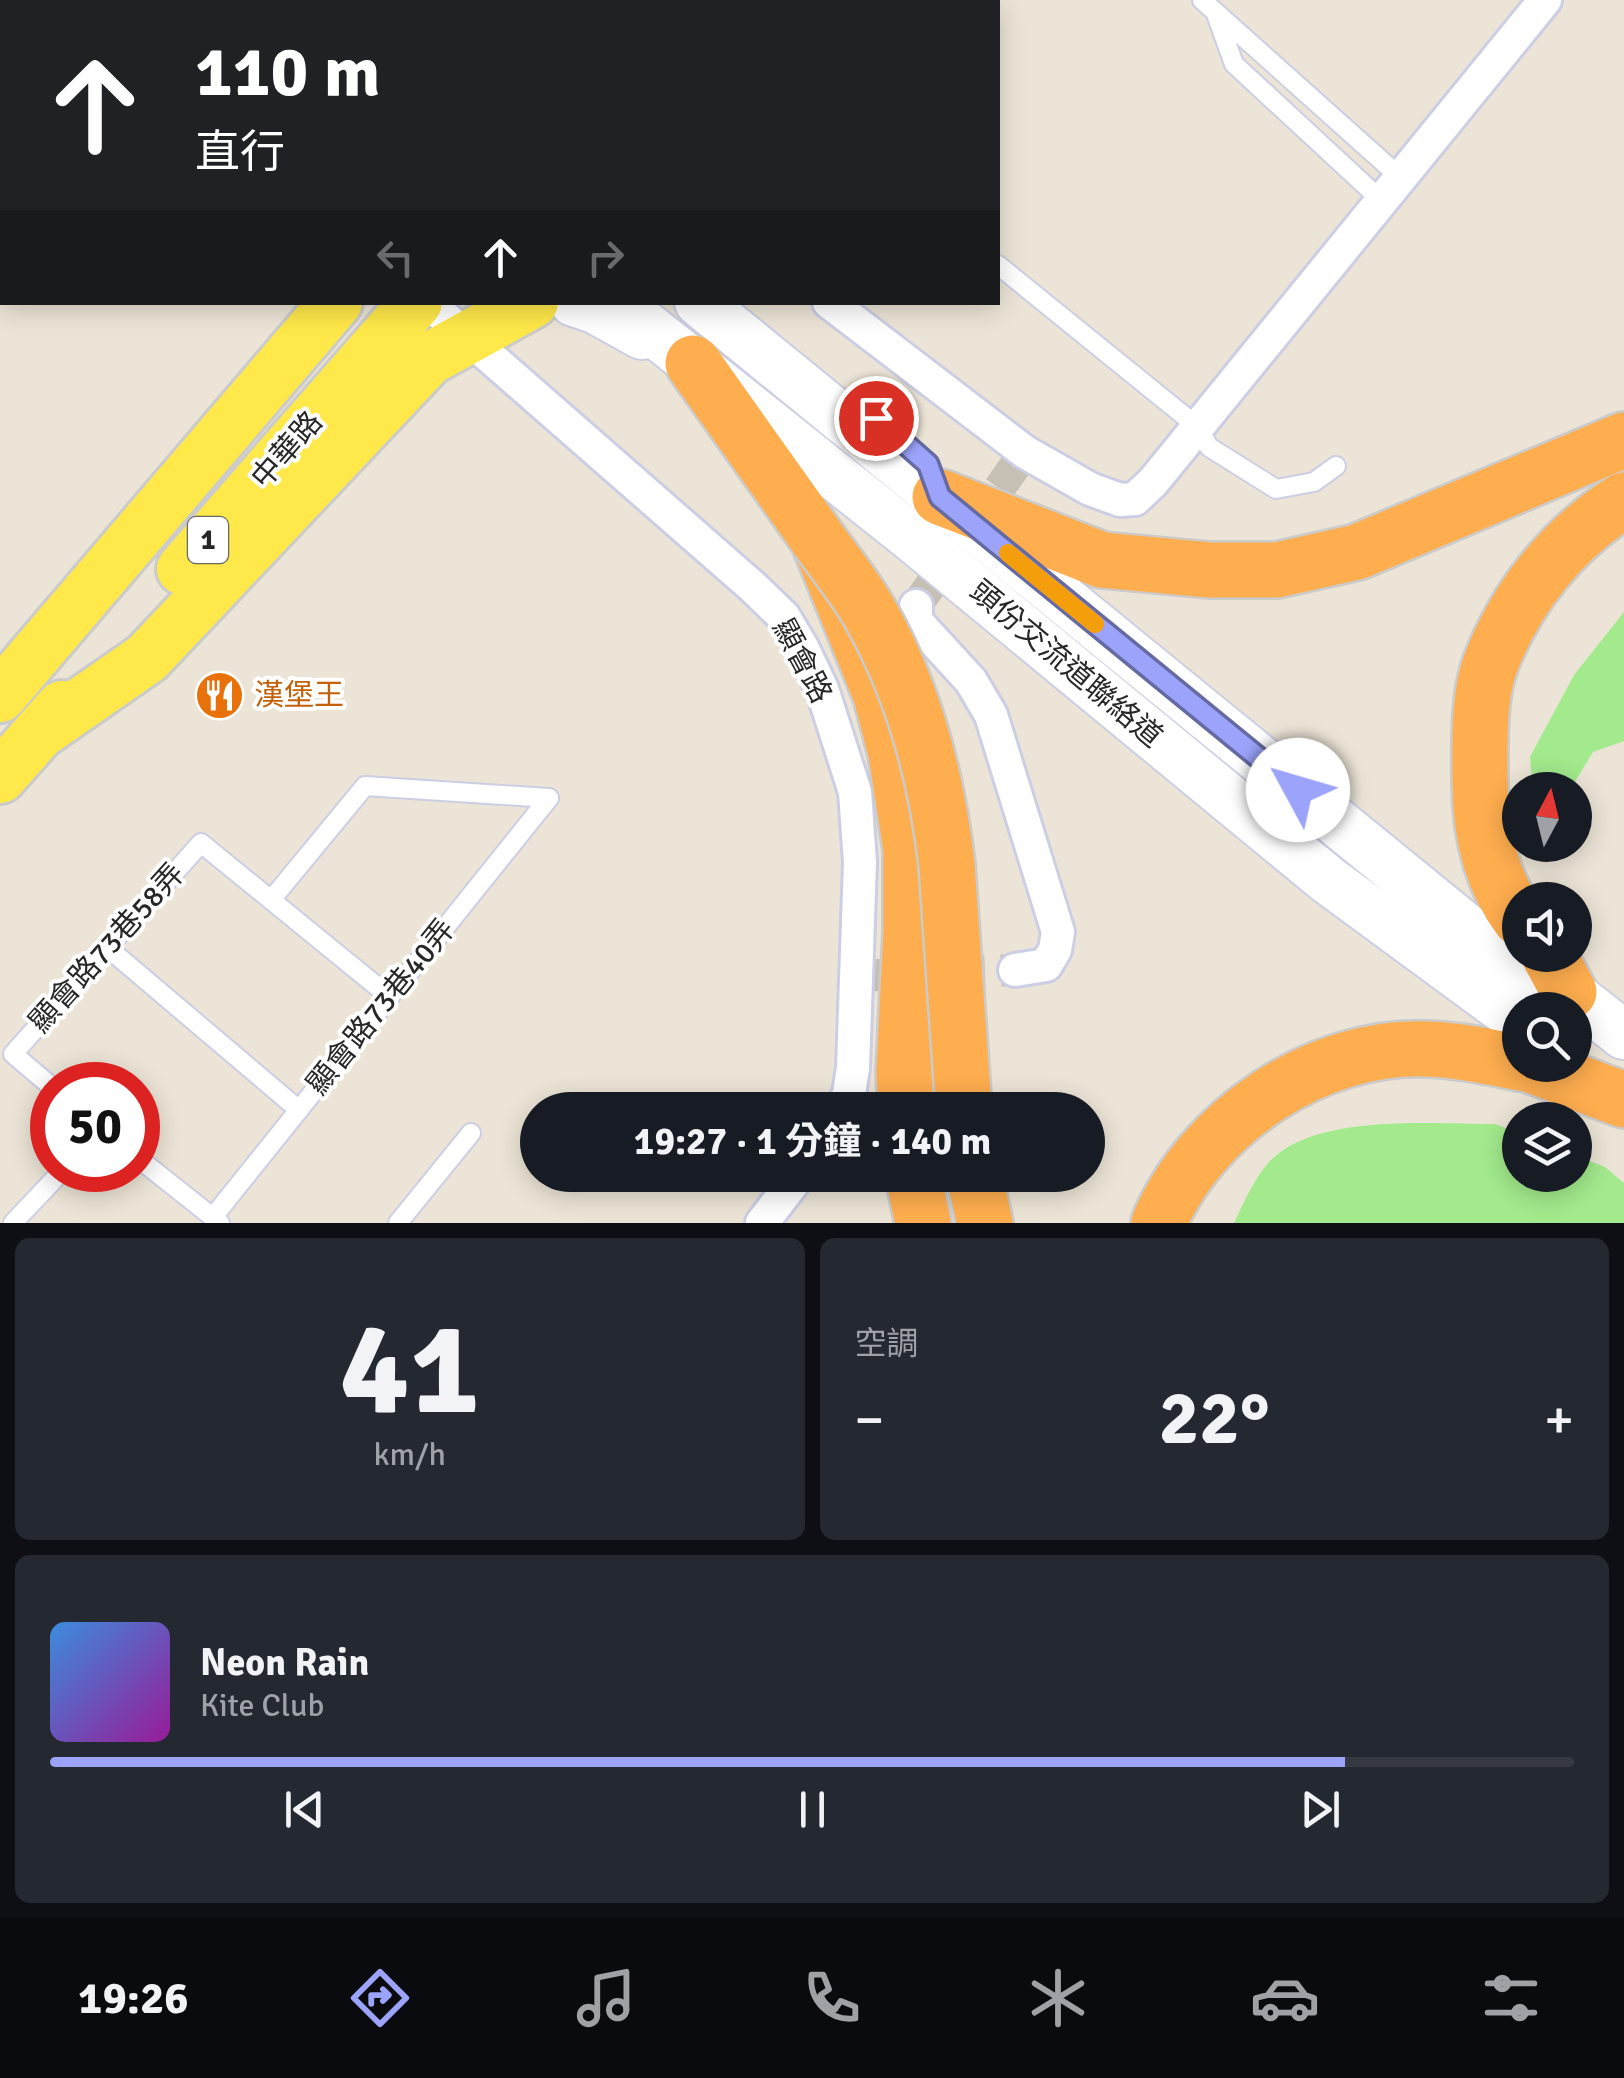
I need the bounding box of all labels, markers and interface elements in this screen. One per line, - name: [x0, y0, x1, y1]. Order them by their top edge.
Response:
- text: 110 m: [195, 29, 380, 115]
- icon: ahead: [30, 40, 160, 170]
- text: 直行: [195, 125, 285, 180]
- icon: left: [368, 230, 423, 285]
- icon: ahead: [473, 230, 528, 285]
- icon: right: [578, 230, 633, 285]
- pin: [834, 376, 919, 461]
- icon: arrive: [849, 391, 904, 446]
- street label: 中華路: [244, 404, 330, 496]
- road number: 1: [188, 517, 228, 563]
- street label: 頭份交流道聯絡道: [962, 573, 1170, 755]
- street label: 顯會路: [765, 613, 839, 709]
- restaurant icon: 漢堡王: [193, 669, 245, 721]
- place label: 漢堡王: [254, 677, 344, 714]
- position arrow: [1246, 738, 1350, 842]
- north arrow: [1502, 772, 1592, 862]
- map controls: [1502, 772, 1592, 1192]
- street label: 顯會路73巷58弄: [21, 856, 193, 1040]
- button: sound: [1502, 882, 1592, 972]
- street label: 顯會路73巷40弄: [299, 912, 463, 1102]
- button: search: [1502, 992, 1592, 1082]
- speed limit sign: 50: [30, 1062, 160, 1192]
- button: layers: [1502, 1102, 1592, 1192]
- text: 19:27 · 1 分鐘 · 140 m: [634, 1118, 991, 1165]
- text: 41: [340, 1290, 480, 1450]
- text: 空調: [855, 1324, 919, 1363]
- text: 22°: [1159, 1372, 1270, 1465]
- text: −: [855, 1386, 884, 1454]
- text: +: [1544, 1386, 1574, 1454]
- text: km/h: [374, 1435, 446, 1474]
- text: Neon Rain: [200, 1639, 369, 1686]
- text: Kite Club: [200, 1686, 324, 1725]
- icon: previous: [277, 1782, 332, 1837]
- icon: pause: [785, 1782, 840, 1837]
- icon: next: [1293, 1782, 1348, 1837]
- icon: directions: [345, 1963, 415, 2033]
- icon: music: [571, 1963, 641, 2033]
- icon: phone: [797, 1963, 867, 2033]
- icon: climate: [1023, 1963, 1093, 2033]
- icon: car: [1250, 1963, 1320, 2033]
- icon: filters: [1476, 1963, 1546, 2033]
- text: 19:26: [78, 1971, 189, 2026]

